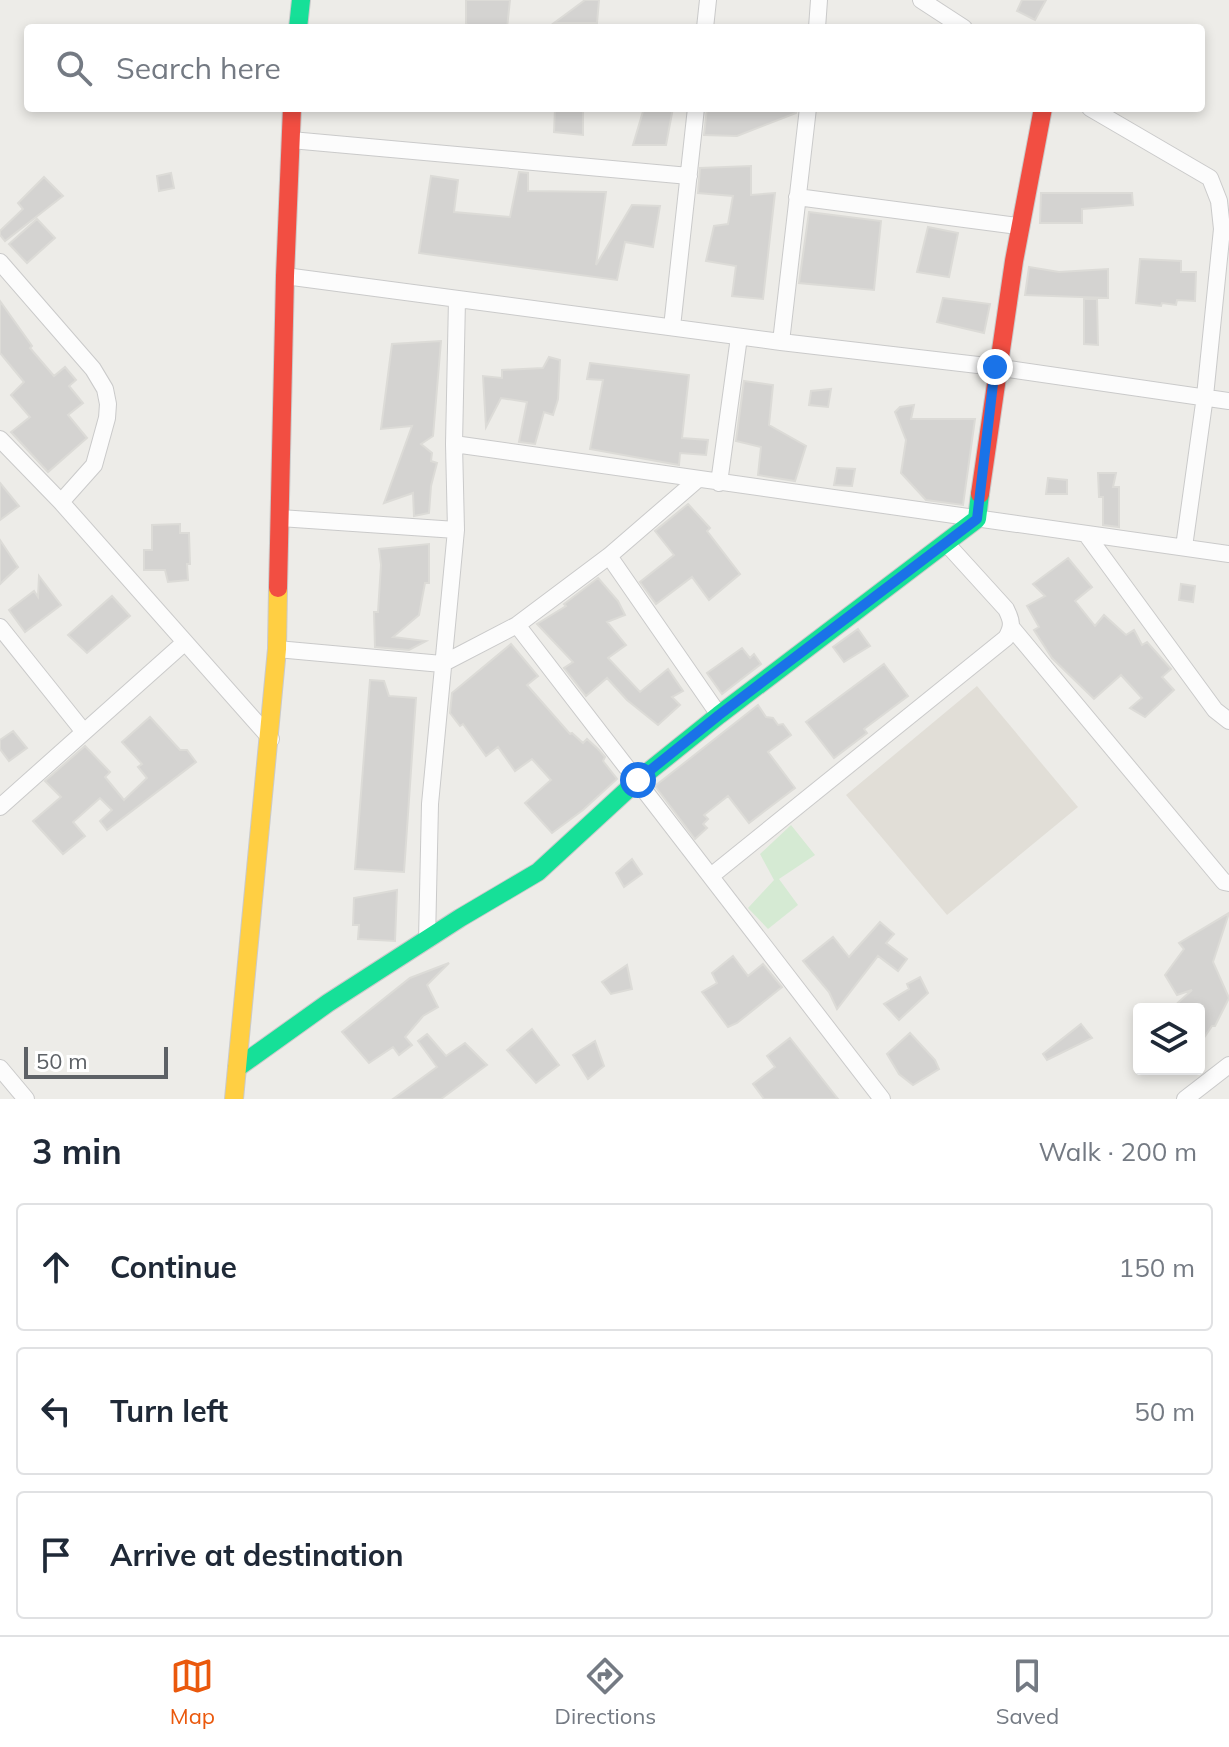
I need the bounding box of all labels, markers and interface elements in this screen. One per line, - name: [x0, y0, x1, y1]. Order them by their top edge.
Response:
- search box: [24, 24, 1205, 112]
- icon: search: [52, 46, 96, 90]
- text: Search here: [116, 49, 281, 87]
- route end: [977, 349, 1013, 385]
- route start: [620, 762, 656, 798]
- map controls: [1133, 1003, 1205, 1075]
- button: layers: [1133, 1003, 1205, 1075]
- scale bar: [24, 1043, 168, 1079]
- text: 50 m: [36, 1047, 87, 1075]
- text: 3 min: [32, 1130, 122, 1173]
- text: Walk · 200 m: [1038, 1135, 1197, 1168]
- icon: ahead: [34, 1245, 78, 1289]
- text: Continue: [110, 1248, 237, 1286]
- text: 150 m: [1119, 1251, 1195, 1284]
- icon: left: [34, 1389, 78, 1433]
- text: Turn left: [110, 1392, 228, 1430]
- text: 50 m: [1134, 1395, 1195, 1428]
- icon: arrive: [34, 1533, 78, 1577]
- text: Arrive at destination: [110, 1536, 404, 1574]
- tab: Map: [170, 1654, 215, 1730]
- tab: Directions: [555, 1654, 656, 1730]
- tab: Saved: [996, 1654, 1059, 1730]

